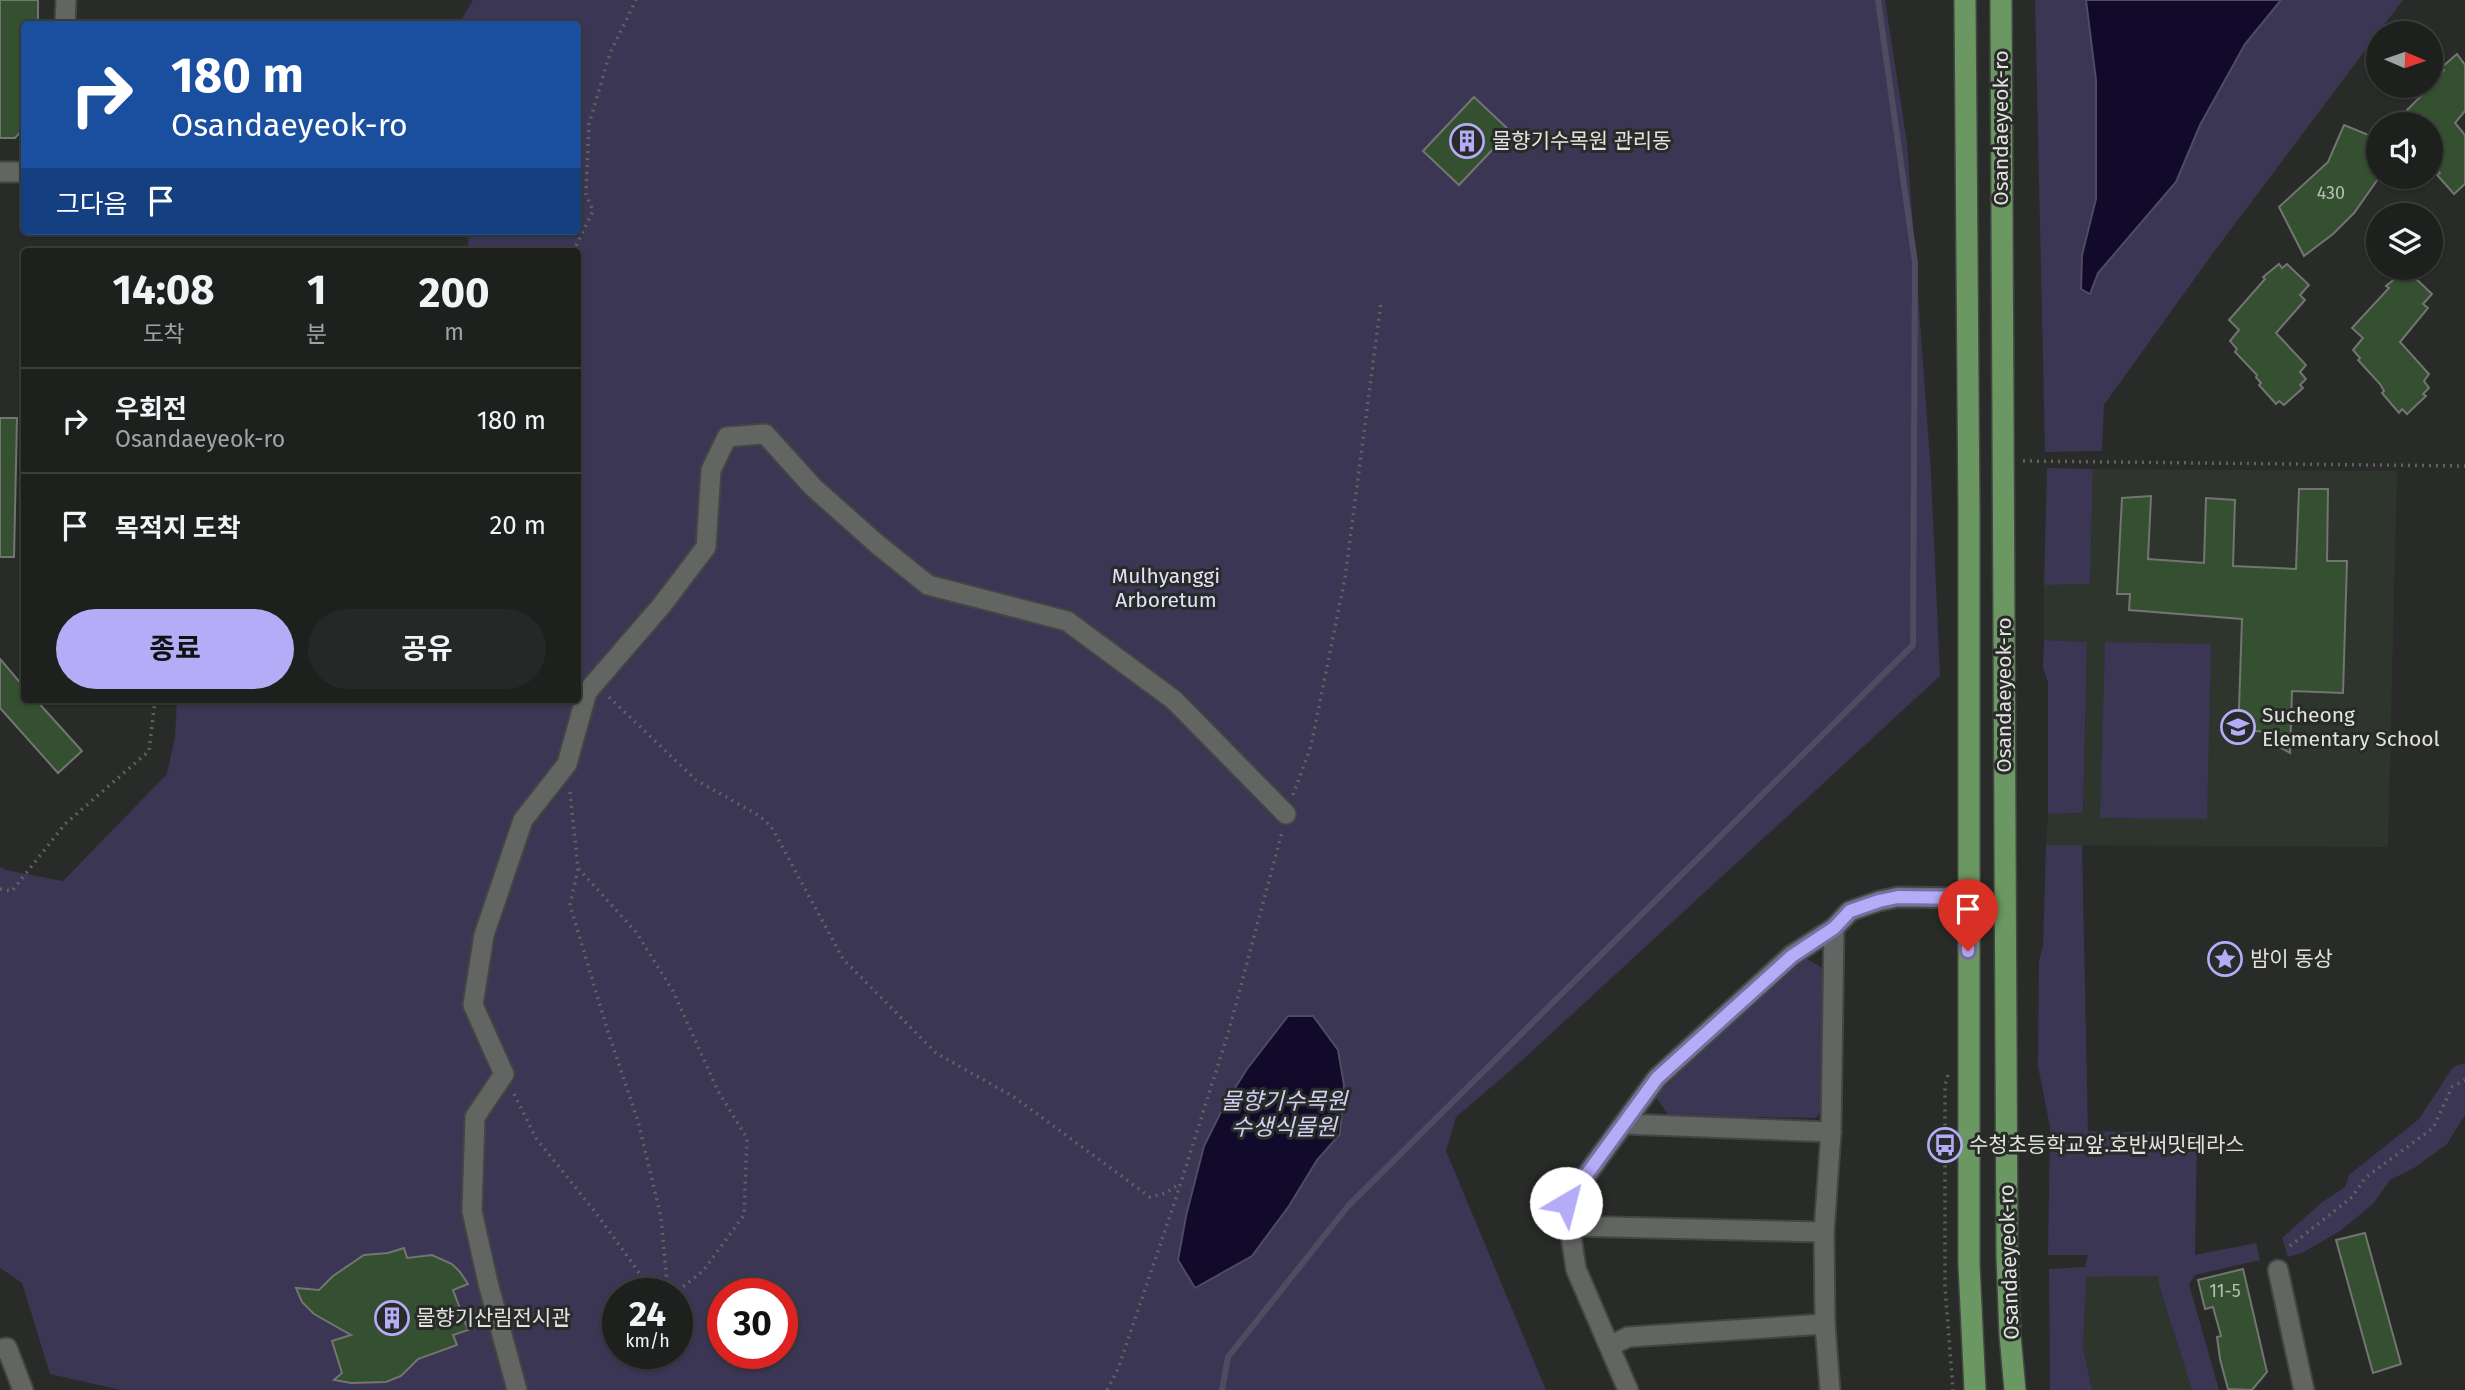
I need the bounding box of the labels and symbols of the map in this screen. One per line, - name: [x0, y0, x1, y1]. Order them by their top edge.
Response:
- north arrow: [2366, 21, 2443, 98]
- street label: Osandaeyeok-ro: [1988, 50, 2014, 206]
- building icon: 물향기수목원 관리동: [1448, 122, 1486, 160]
- place label: 물향기수목원 관리동: [1492, 128, 1671, 154]
- house number: 430: [2317, 182, 2345, 204]
- park label: Mulhyanggi Arboretum: [1112, 563, 1220, 613]
- street label: Osandaeyeok-ro: [1991, 617, 2017, 773]
- place label: Sucheong Elementary School: [2262, 702, 2440, 752]
- school or university icon: Sucheong Elementary School: [2219, 708, 2257, 746]
- pin: [1938, 879, 1998, 951]
- place icon: 밤이 동상: [2206, 940, 2244, 978]
- place label: 밤이 동상: [2250, 946, 2333, 972]
- water label: 물향기수목원 수생식물원: [1221, 1087, 1349, 1141]
- bus stop icon: 수청초등학교앞.호반써밋테라스: [1926, 1126, 1964, 1164]
- place label: 수청초등학교앞.호반써밋테라스: [1969, 1132, 2245, 1158]
- position arrow: [1529, 1166, 1603, 1240]
- street label: Osandaeyeok-ro: [1993, 1184, 2025, 1340]
- speed limit sign: 30: [707, 1278, 798, 1369]
- house number: 11-5: [2209, 1280, 2241, 1302]
- building icon: 물향기산림전시관: [373, 1299, 411, 1337]
- place label: 물향기산림전시관: [416, 1305, 571, 1331]

